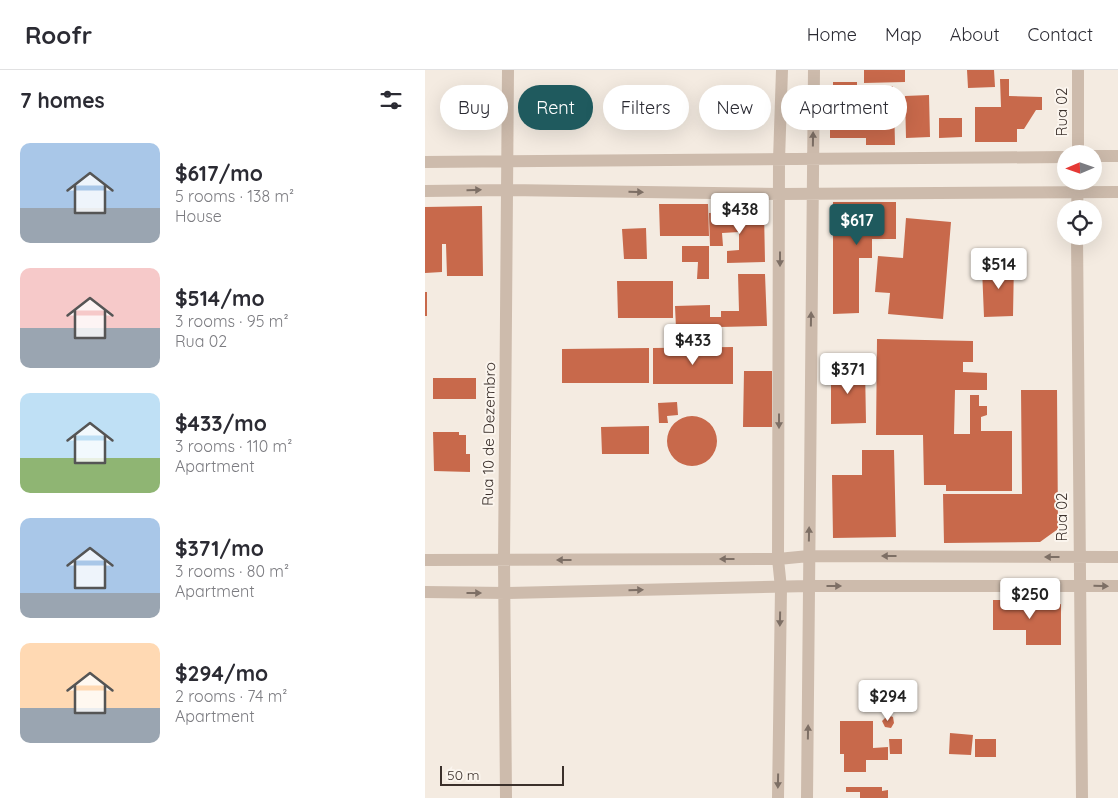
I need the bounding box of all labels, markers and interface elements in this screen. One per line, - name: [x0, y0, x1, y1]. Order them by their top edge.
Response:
- text: Roofr: [25, 20, 92, 50]
- text: Home: [807, 23, 857, 46]
- text: Map: [885, 23, 922, 46]
- text: About: [950, 23, 1000, 46]
- text: Contact: [1028, 23, 1093, 46]
- chip: Buy: [440, 85, 508, 130]
- chip: Rent: [518, 85, 593, 130]
- chip: Filters: [603, 85, 689, 130]
- chip: New: [699, 85, 771, 130]
- chip: Apartment: [781, 85, 907, 130]
- icon: filters: [377, 86, 405, 114]
- text: 7 homes: [20, 87, 105, 113]
- street label: Rua 02: [1052, 88, 1071, 136]
- one-way arrow: [809, 131, 817, 147]
- north arrow: [1057, 145, 1103, 190]
- map controls: [1057, 145, 1102, 245]
- text: $617/mo: [175, 160, 263, 186]
- icon: home: [60, 163, 120, 223]
- text: 5 rooms · 138 m²: [175, 186, 294, 206]
- one-way arrow: [466, 186, 482, 194]
- one-way arrow: [628, 188, 644, 196]
- pin: $438: [710, 192, 770, 235]
- text: $438: [722, 199, 758, 219]
- button: locate: [1057, 200, 1102, 245]
- pin: $617: [827, 204, 887, 246]
- text: House: [175, 206, 222, 226]
- text: $617: [840, 210, 874, 230]
- pin: $514: [969, 248, 1029, 290]
- one-way arrow: [776, 251, 784, 267]
- text: $514: [982, 254, 1016, 274]
- text: $514/mo: [175, 285, 265, 311]
- icon: home: [60, 288, 120, 348]
- text: 3 rooms · 95 m²: [175, 311, 289, 331]
- one-way arrow: [807, 311, 815, 327]
- pin: $433: [663, 324, 723, 366]
- text: $433: [675, 330, 711, 350]
- text: Rua 02: [175, 331, 227, 351]
- pin: $371: [818, 352, 878, 395]
- text: $371: [831, 359, 865, 379]
- street label: Rua 10 de Dezembro: [478, 362, 499, 506]
- text: $433/mo: [175, 410, 267, 436]
- icon: home: [60, 413, 120, 473]
- one-way arrow: [775, 413, 783, 429]
- text: 3 rooms · 110 m²: [175, 436, 292, 456]
- text: Apartment: [175, 456, 255, 476]
- street label: Rua 02: [1052, 493, 1071, 541]
- one-way arrow: [805, 526, 813, 542]
- text: $371/mo: [175, 535, 264, 561]
- icon: home: [60, 538, 120, 598]
- one-way arrow: [881, 552, 897, 560]
- one-way arrow: [1044, 553, 1060, 561]
- one-way arrow: [719, 555, 735, 563]
- one-way arrow: [556, 556, 572, 564]
- text: 3 rooms · 80 m²: [175, 561, 289, 581]
- pin: $250: [1000, 578, 1060, 620]
- text: Apartment: [175, 581, 255, 601]
- one-way arrow: [826, 582, 842, 590]
- one-way arrow: [1093, 582, 1109, 590]
- text: $250: [1011, 584, 1049, 604]
- one-way arrow: [628, 586, 644, 594]
- one-way arrow: [466, 589, 482, 597]
- one-way arrow: [776, 611, 784, 627]
- text: $294/mo: [175, 660, 268, 686]
- icon: home: [60, 663, 120, 723]
- pin: $294: [858, 680, 918, 722]
- text: 2 rooms · 74 m²: [175, 686, 287, 706]
- text: $294: [869, 686, 907, 706]
- text: Apartment: [175, 706, 255, 726]
- one-way arrow: [804, 724, 812, 740]
- scale bar: [440, 763, 564, 786]
- text: 50 m: [447, 766, 480, 784]
- one-way arrow: [774, 773, 782, 789]

